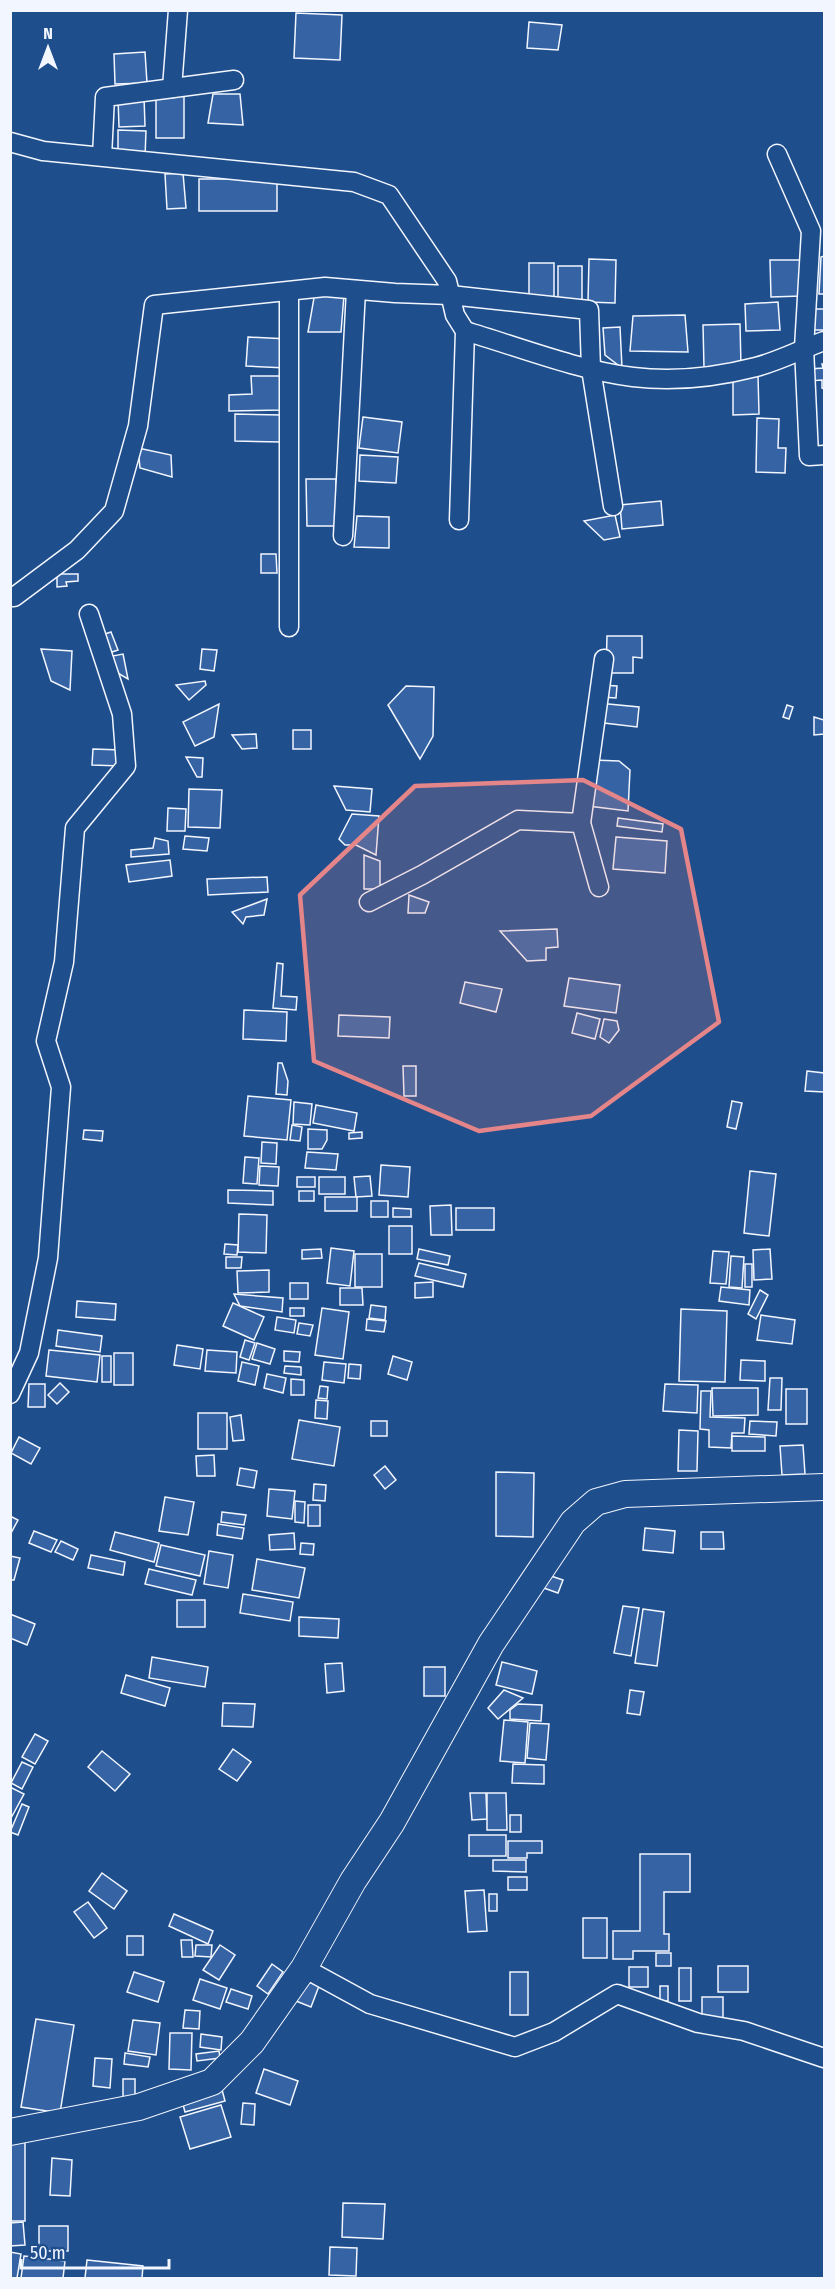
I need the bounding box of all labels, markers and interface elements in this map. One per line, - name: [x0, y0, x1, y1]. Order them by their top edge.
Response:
- north arrow: [18, 18, 78, 78]
- text: N: [43, 24, 53, 43]
- scale bar: [21, 2232, 170, 2270]
- text: 50 m: [30, 2242, 66, 2264]

